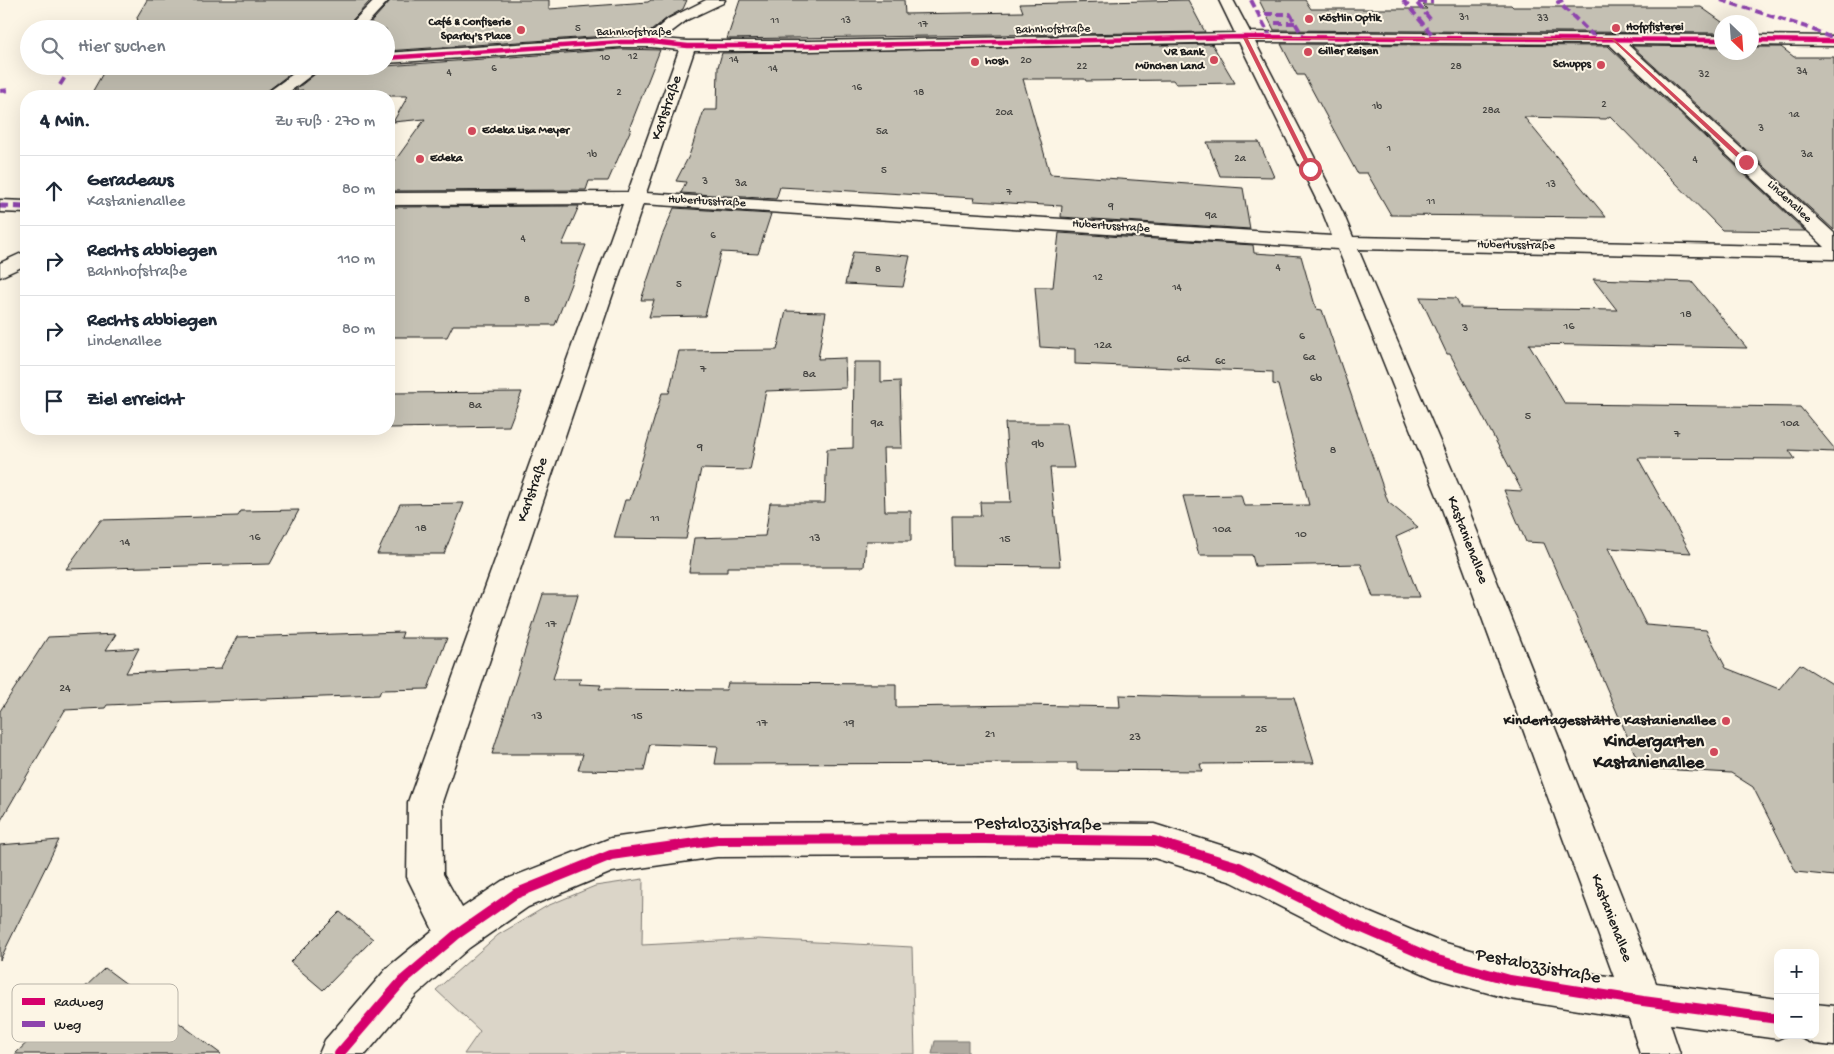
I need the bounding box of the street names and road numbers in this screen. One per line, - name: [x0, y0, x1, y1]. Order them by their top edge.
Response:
- street label: Bahnhofstraße: [1014, 22, 1091, 38]
- street label: Bahnhofstraße: [595, 26, 672, 40]
- street label: Karlstraße: [648, 73, 687, 143]
- street label: Lindenallee: [1764, 178, 1815, 227]
- street label: Hubertusstraße: [668, 193, 747, 211]
- street label: Hubertusstraße: [1072, 217, 1151, 237]
- street label: Hubertusstraße: [1477, 238, 1556, 254]
- street label: Karlstraße: [514, 455, 553, 525]
- street label: Kastanienallee: [1442, 494, 1492, 587]
- street label: Pestalozzistraße: [973, 813, 1102, 837]
- street label: Kastanienallee: [1586, 872, 1636, 965]
- street label: Pestalozzistraße: [1473, 944, 1603, 990]

